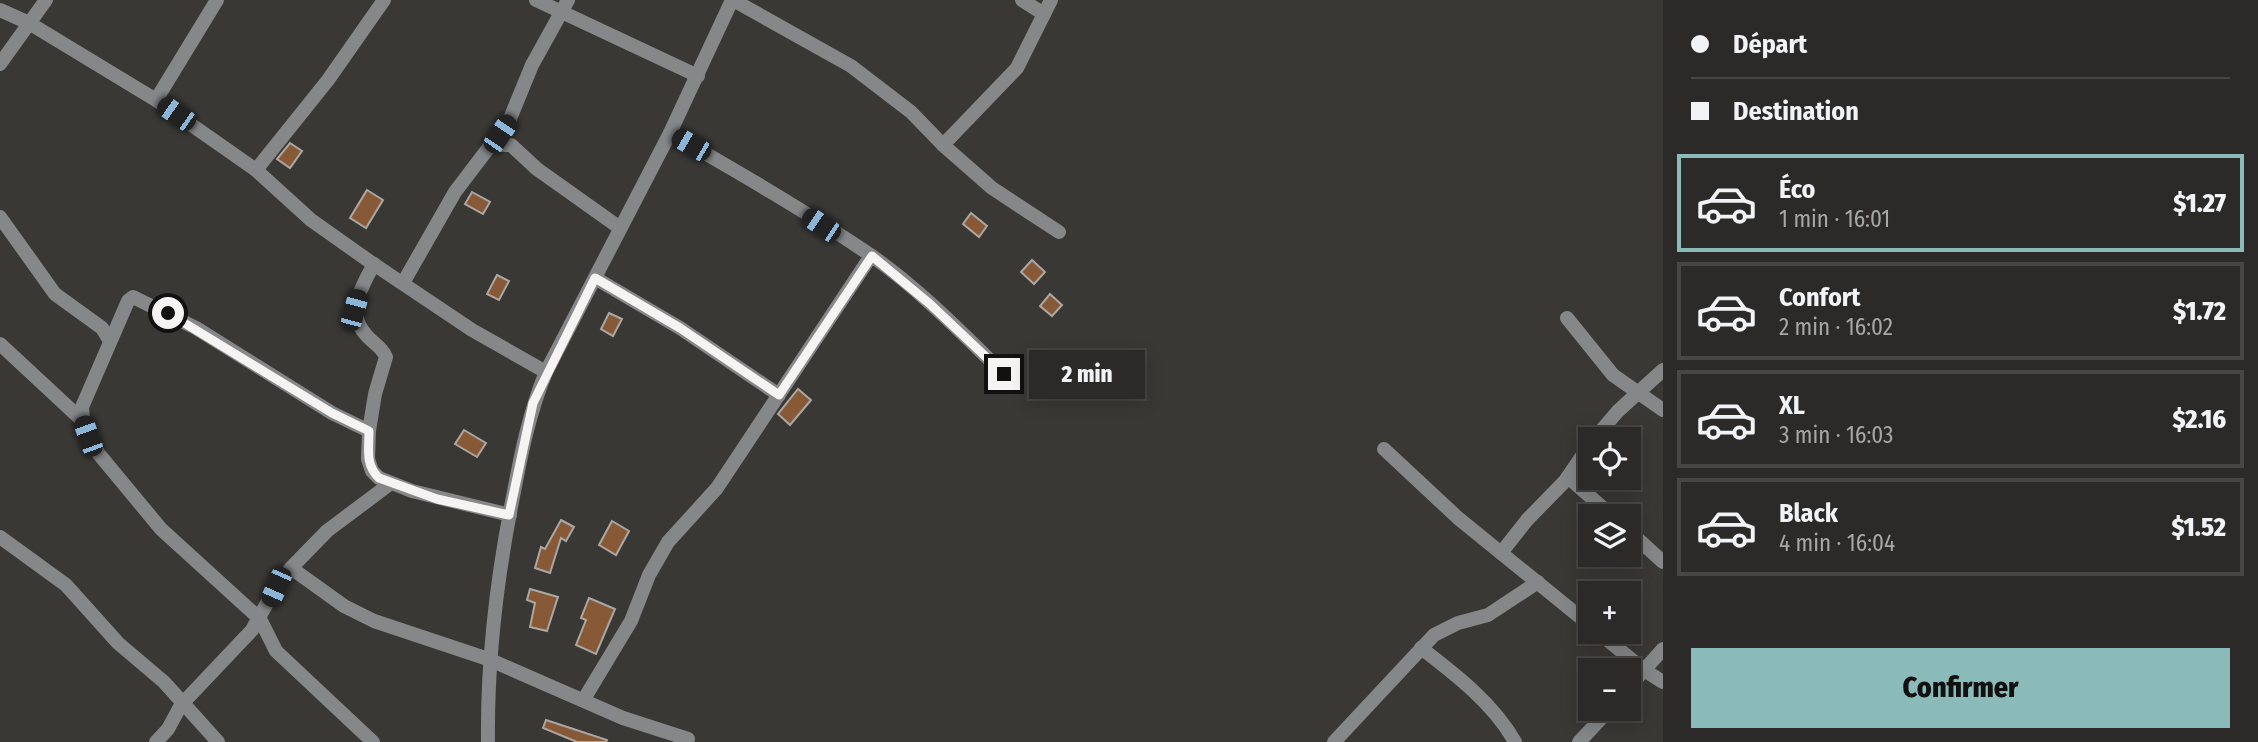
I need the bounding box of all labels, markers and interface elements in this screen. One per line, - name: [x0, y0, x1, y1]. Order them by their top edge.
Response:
- text: Départ: [1733, 29, 1807, 60]
- car: [153, 93, 200, 135]
- text: Destination: [1733, 96, 1859, 127]
- car: [480, 111, 521, 157]
- car: [668, 125, 715, 165]
- icon: car: [1695, 172, 1758, 235]
- text: Éco: [1779, 174, 1816, 205]
- text: $1.27: [2173, 188, 2226, 219]
- car: [798, 205, 845, 245]
- text: 1 min · 16:01: [1779, 205, 1890, 233]
- icon: car: [1695, 280, 1758, 343]
- text: Confort: [1779, 282, 1860, 313]
- car: [339, 287, 370, 333]
- text: $1.72: [2173, 296, 2226, 327]
- route start: [152, 297, 184, 329]
- text: 2 min · 16:02: [1779, 313, 1893, 341]
- callout: 2 min: [1028, 350, 1144, 398]
- route end: [988, 358, 1020, 390]
- text: 2 min: [1062, 360, 1112, 388]
- icon: car: [1695, 388, 1758, 451]
- text: XL: [1779, 390, 1805, 421]
- text: $2.16: [2172, 404, 2226, 435]
- car: [71, 413, 106, 459]
- text: 3 min · 16:03: [1779, 421, 1893, 449]
- map controls: [1578, 427, 1641, 721]
- button: locate: [1578, 427, 1641, 490]
- icon: car: [1695, 496, 1758, 559]
- text: Black: [1779, 498, 1838, 529]
- button: layers: [1578, 504, 1641, 567]
- text: $1.52: [2171, 512, 2226, 543]
- text: 4 min · 16:04: [1779, 529, 1895, 557]
- car: [258, 564, 295, 610]
- button: +: [1578, 581, 1641, 644]
- button: Confirmer: [1691, 648, 2230, 728]
- button: −: [1578, 658, 1641, 721]

